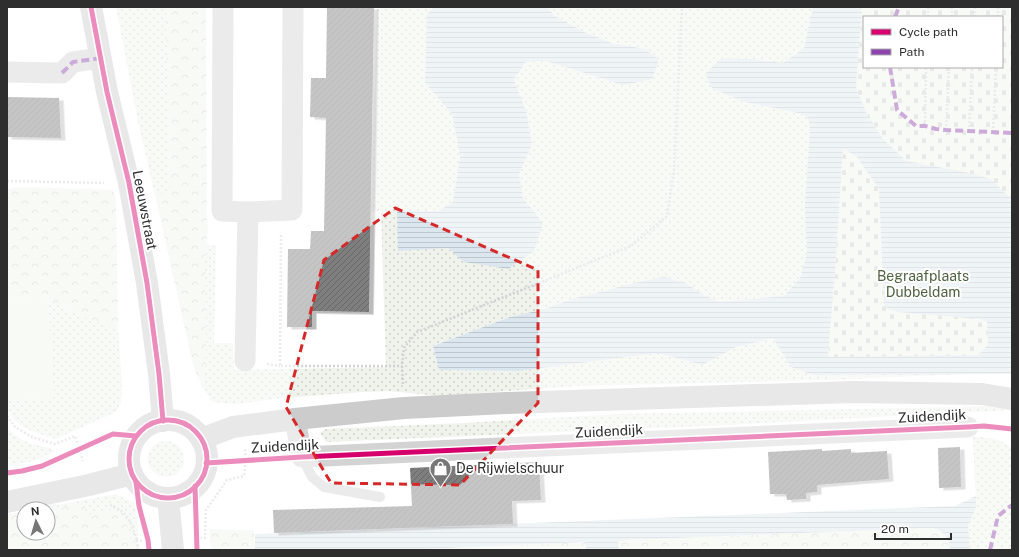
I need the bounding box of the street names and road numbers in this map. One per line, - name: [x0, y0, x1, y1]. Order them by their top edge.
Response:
- street label: Leeuwstraat: [129, 169, 161, 251]
- street label: Zuidendijk: [897, 406, 967, 426]
- street label: Zuidendijk: [574, 421, 644, 441]
- street label: Zuidendijk: [250, 436, 320, 456]

